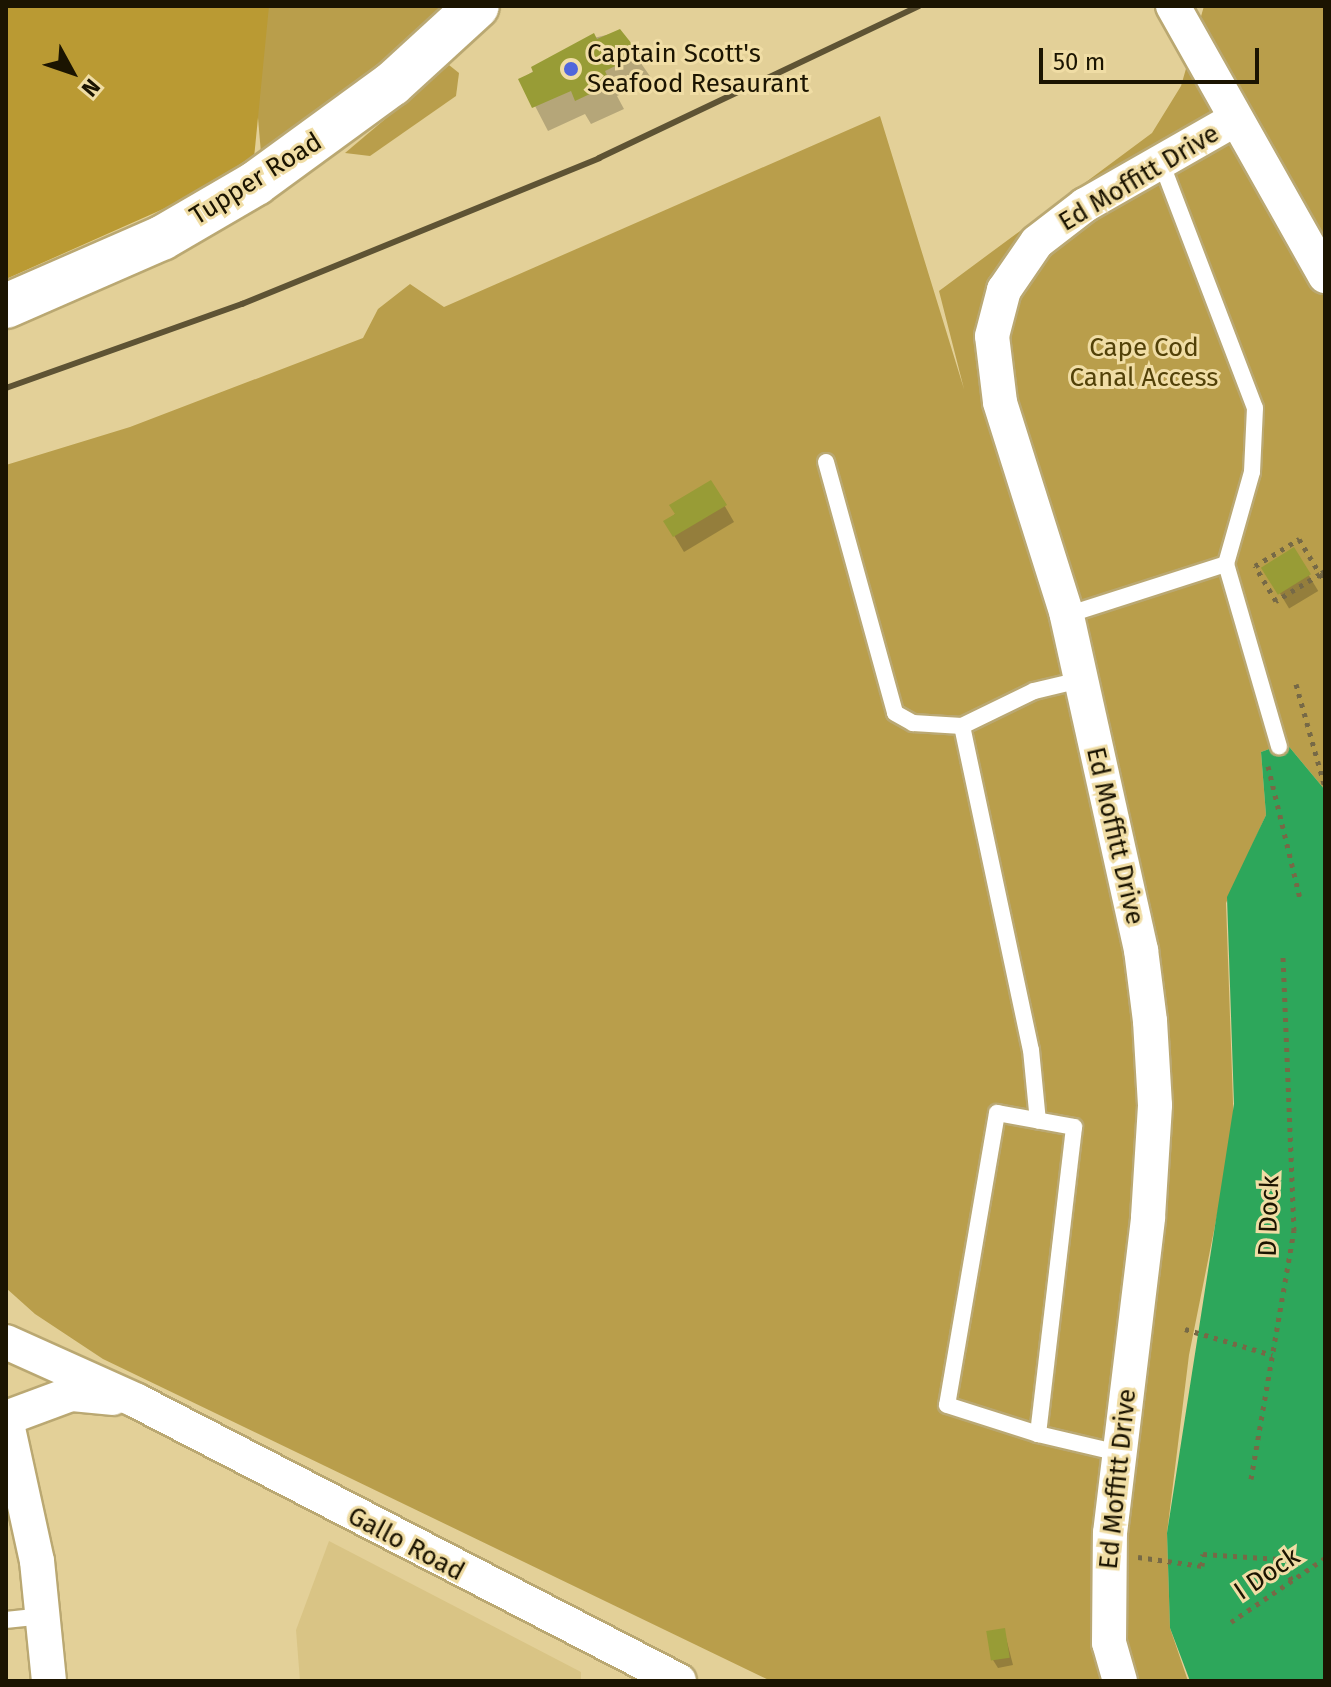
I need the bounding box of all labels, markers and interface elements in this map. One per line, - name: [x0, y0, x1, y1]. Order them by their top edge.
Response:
- north arrow: [32, 32, 112, 112]
- scale bar: [1043, 32, 1263, 82]
- place label: Captain Scott's Seafood Resaurant: [587, 38, 809, 100]
- text: 50 m: [1053, 48, 1105, 76]
- marker: Captain Scott's Seafood Resaurant: [562, 60, 580, 78]
- text: N: [76, 73, 106, 102]
- street label: Ed Moffitt Drive: [1053, 118, 1225, 238]
- street label: Tupper Road: [184, 126, 328, 232]
- park label: Cape Cod Canal Access: [1070, 332, 1218, 394]
- street label: Ed Moffitt Drive: [1079, 744, 1151, 928]
- street label: D Dock: [1252, 1175, 1286, 1257]
- street label: Ed Moffitt Drive: [1093, 1387, 1143, 1571]
- street label: Gallo Road: [342, 1500, 470, 1588]
- street label: I Dock: [1228, 1541, 1306, 1607]

